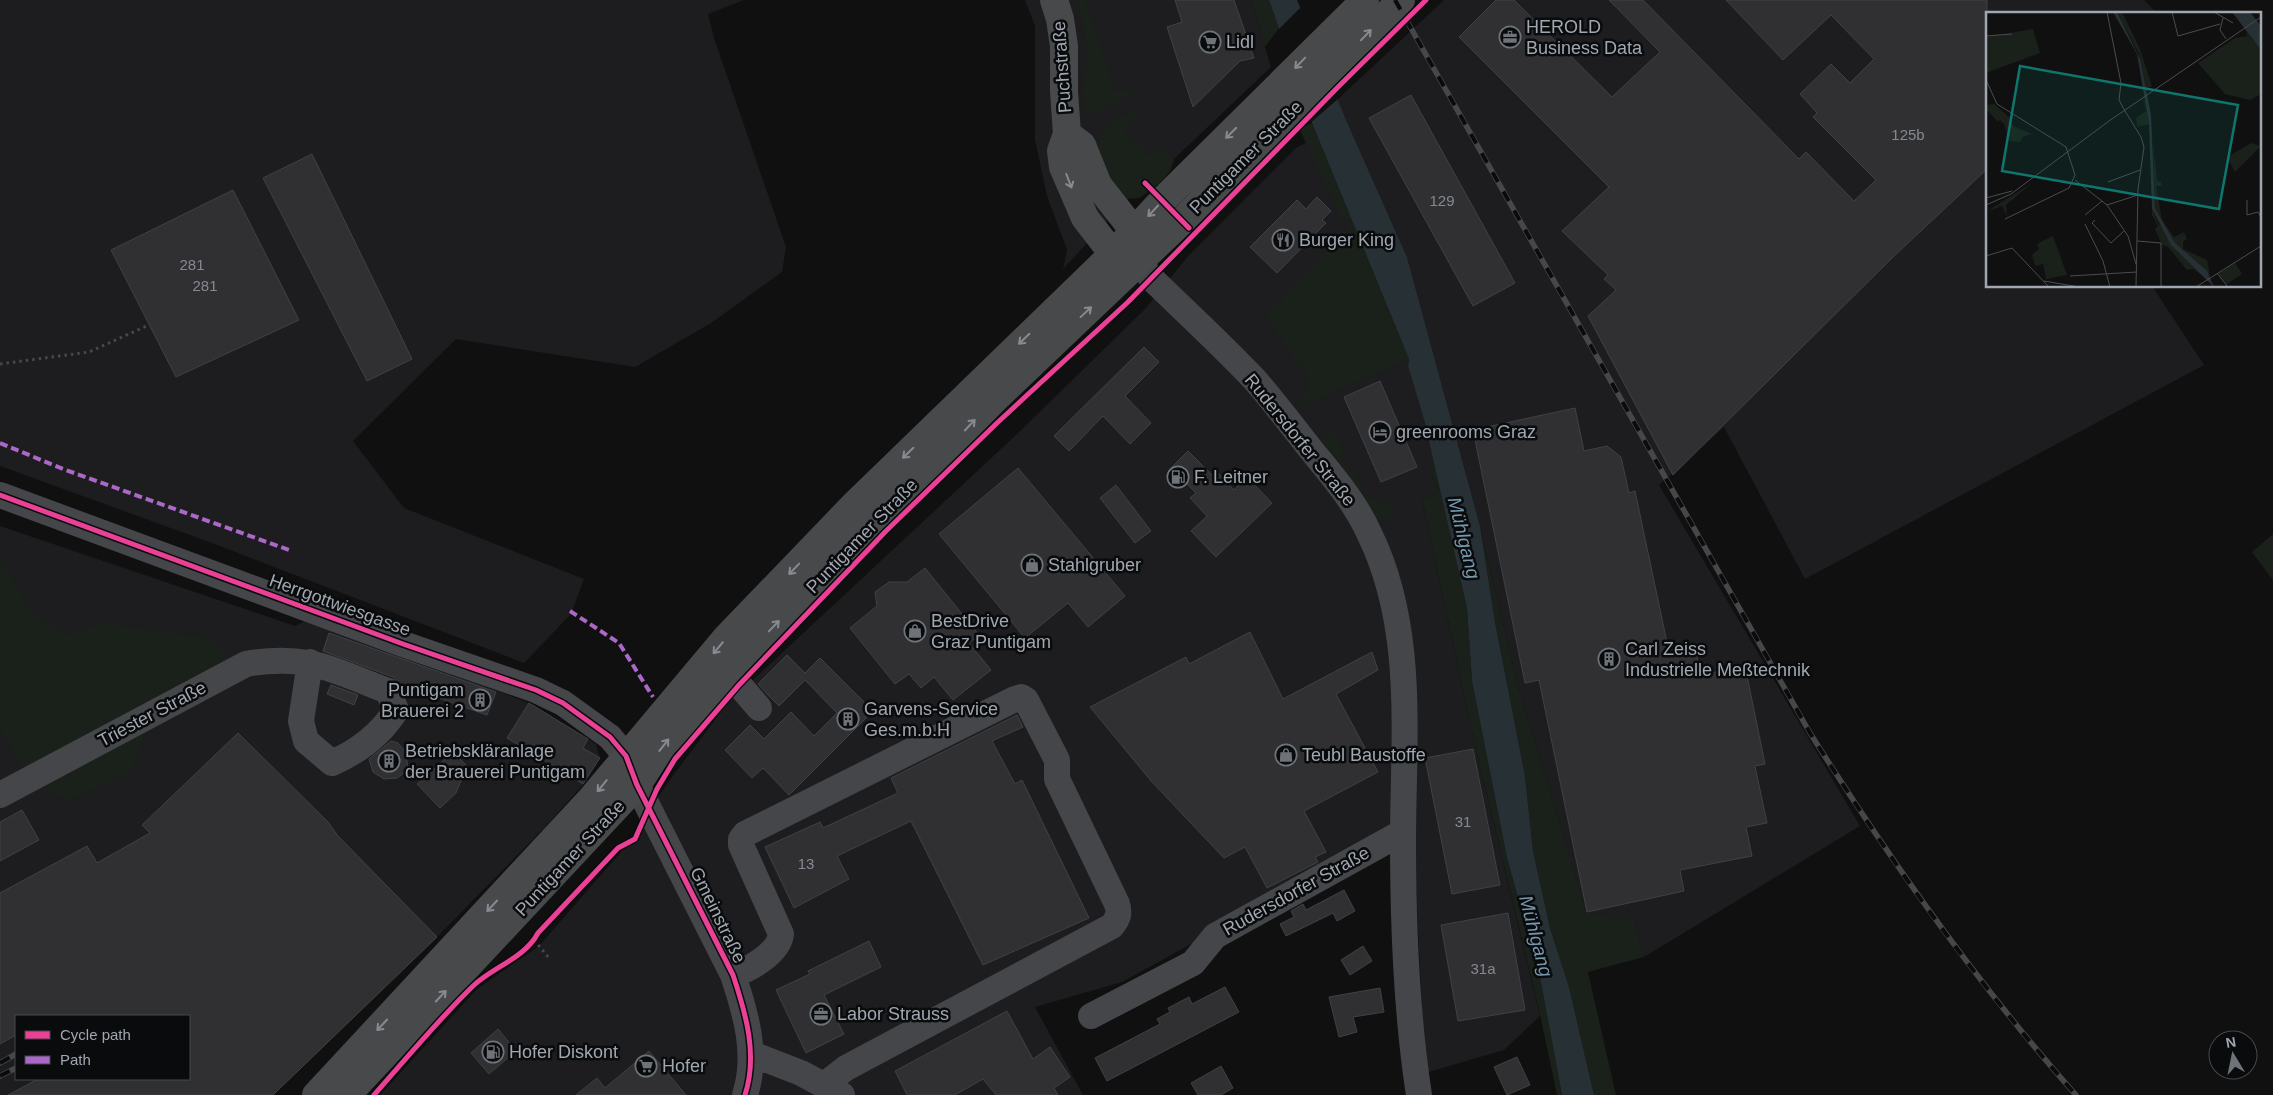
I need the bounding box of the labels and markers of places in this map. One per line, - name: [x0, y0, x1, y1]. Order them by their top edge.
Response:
- place label: HEROLD Business Data: [1526, 17, 1643, 58]
- office icon: HEROLD Business Data: [1498, 25, 1522, 49]
- supermarket icon: Lidl: [1198, 30, 1222, 54]
- place label: Lidl: [1226, 32, 1254, 52]
- restaurant icon: Burger King: [1271, 228, 1295, 252]
- place label: Burger King: [1299, 230, 1394, 250]
- hotel icon: greenrooms Graz: [1368, 420, 1392, 444]
- place label: greenrooms Graz: [1396, 422, 1536, 442]
- fuel station icon: F. Leitner: [1166, 465, 1190, 489]
- place label: F. Leitner: [1194, 467, 1268, 487]
- shop icon: Stahlgruber: [1020, 553, 1044, 577]
- place label: Stahlgruber: [1048, 555, 1141, 575]
- place label: BestDrive Graz Puntigam: [931, 611, 1051, 652]
- shop icon: BestDrive Graz Puntigam: [903, 619, 927, 643]
- place label: Carl Zeiss Industrielle Meßtechnik: [1625, 639, 1811, 680]
- building icon: Carl Zeiss Industrielle Meßtechnik: [1597, 647, 1621, 671]
- place label: Puntigam Brauerei 2: [381, 680, 464, 721]
- building icon: Puntigam Brauerei 2: [468, 688, 492, 712]
- place label: Garvens-Service Ges.m.b.H: [864, 699, 998, 740]
- building icon: Garvens-Service Ges.m.b.H: [836, 707, 860, 731]
- place label: Betriebskläranlage der Brauerei Puntigam: [405, 741, 585, 782]
- shop icon: Teubl Baustoffe: [1274, 743, 1298, 767]
- place label: Teubl Baustoffe: [1302, 745, 1426, 765]
- building icon: Betriebskläranlage der Brauerei Puntigam: [377, 749, 401, 773]
- office icon: Labor Strauss: [809, 1002, 833, 1026]
- place label: Labor Strauss: [837, 1004, 949, 1024]
- fuel station icon: Hofer Diskont: [481, 1040, 505, 1064]
- place label: Hofer Diskont: [509, 1042, 618, 1062]
- supermarket icon: Hofer: [634, 1054, 658, 1078]
- place label: Hofer: [662, 1056, 706, 1076]

